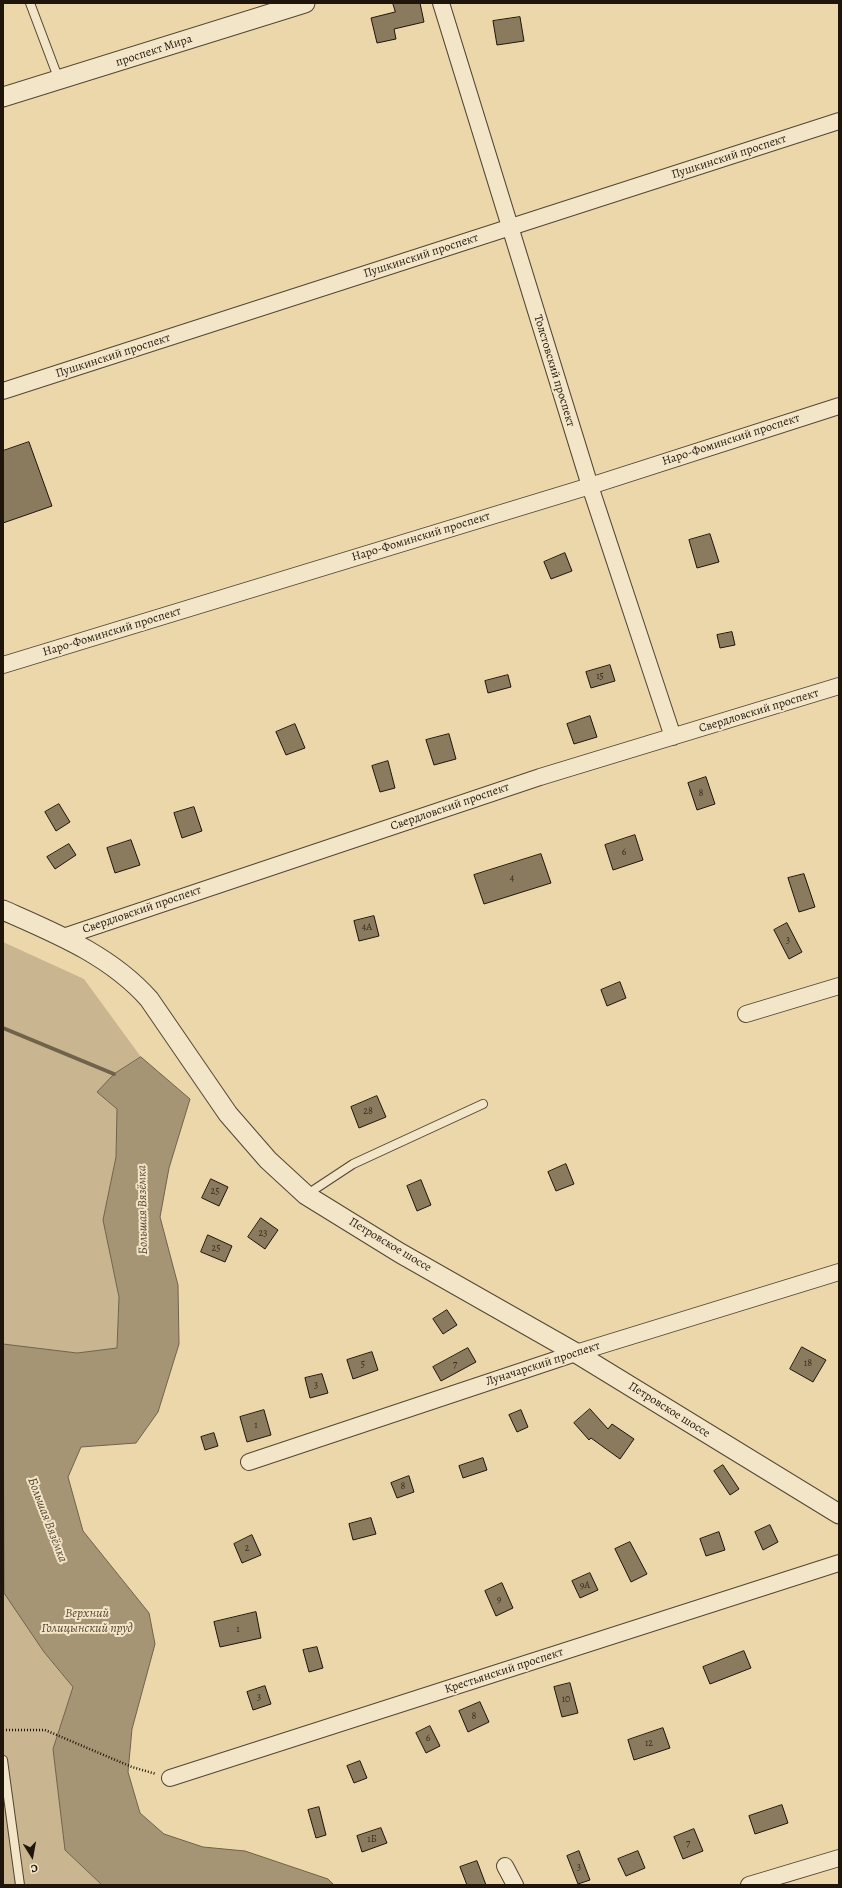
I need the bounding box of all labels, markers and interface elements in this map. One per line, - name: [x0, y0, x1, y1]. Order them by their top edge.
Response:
- street label: проспект Мира: [114, 32, 194, 70]
- street label: Пушкинский проспект: [670, 132, 788, 182]
- street label: Пушкинский проспект: [362, 231, 480, 281]
- street label: Толстовский проспект: [530, 313, 578, 429]
- street label: Пушкинский проспект: [54, 331, 172, 381]
- street label: Наро-Фоминский проспект: [660, 411, 802, 469]
- street label: Наро-Фоминский проспект: [350, 509, 492, 565]
- street label: Наро-Фоминский проспект: [41, 604, 183, 660]
- house number: 15: [596, 671, 604, 683]
- street label: Свердловский проспект: [697, 686, 821, 736]
- street label: Свердловский проспект: [389, 780, 511, 834]
- house number: 8: [699, 788, 703, 800]
- house number: 6: [622, 847, 626, 859]
- house number: 4: [510, 873, 514, 885]
- street label: Свердловский проспект: [81, 883, 203, 937]
- house number: 4А: [362, 922, 372, 934]
- house number: 3: [786, 935, 790, 947]
- house number: 28: [363, 1106, 373, 1118]
- water label: Большая Вязёмка: [134, 1165, 152, 1255]
- house number: 25: [210, 1186, 220, 1198]
- street label: Петровское шоссе: [346, 1215, 434, 1275]
- house number: 23: [259, 1228, 267, 1240]
- house number: 25: [211, 1243, 221, 1255]
- street label: Луначарский проспект: [484, 1339, 602, 1389]
- house number: 18: [804, 1358, 812, 1370]
- house number: 5: [361, 1359, 365, 1371]
- house number: 7: [453, 1359, 457, 1371]
- street label: Петровское шоссе: [625, 1379, 713, 1441]
- house number: 3: [314, 1380, 318, 1392]
- house number: 1: [254, 1420, 258, 1432]
- water label: Большая Вязёмка: [24, 1475, 70, 1565]
- house number: 8: [401, 1481, 405, 1493]
- house number: 2: [245, 1543, 249, 1555]
- house number: 9А: [580, 1580, 590, 1592]
- house number: 9: [497, 1594, 501, 1606]
- water label: Верхний Голицынский пруд: [41, 1606, 133, 1637]
- house number: 1: [236, 1624, 240, 1636]
- street label: Крестьянский проспект: [443, 1645, 565, 1697]
- house number: 3: [257, 1692, 261, 1704]
- house number: 10: [562, 1694, 570, 1706]
- house number: 8: [472, 1711, 476, 1723]
- house number: 6: [426, 1733, 430, 1745]
- house number: 12: [645, 1738, 653, 1750]
- house number: 1Б: [367, 1834, 377, 1846]
- north arrow: [12, 1836, 52, 1876]
- house number: 7: [686, 1838, 690, 1850]
- text: С: [30, 1860, 39, 1876]
- house number: 3: [577, 1862, 581, 1874]

